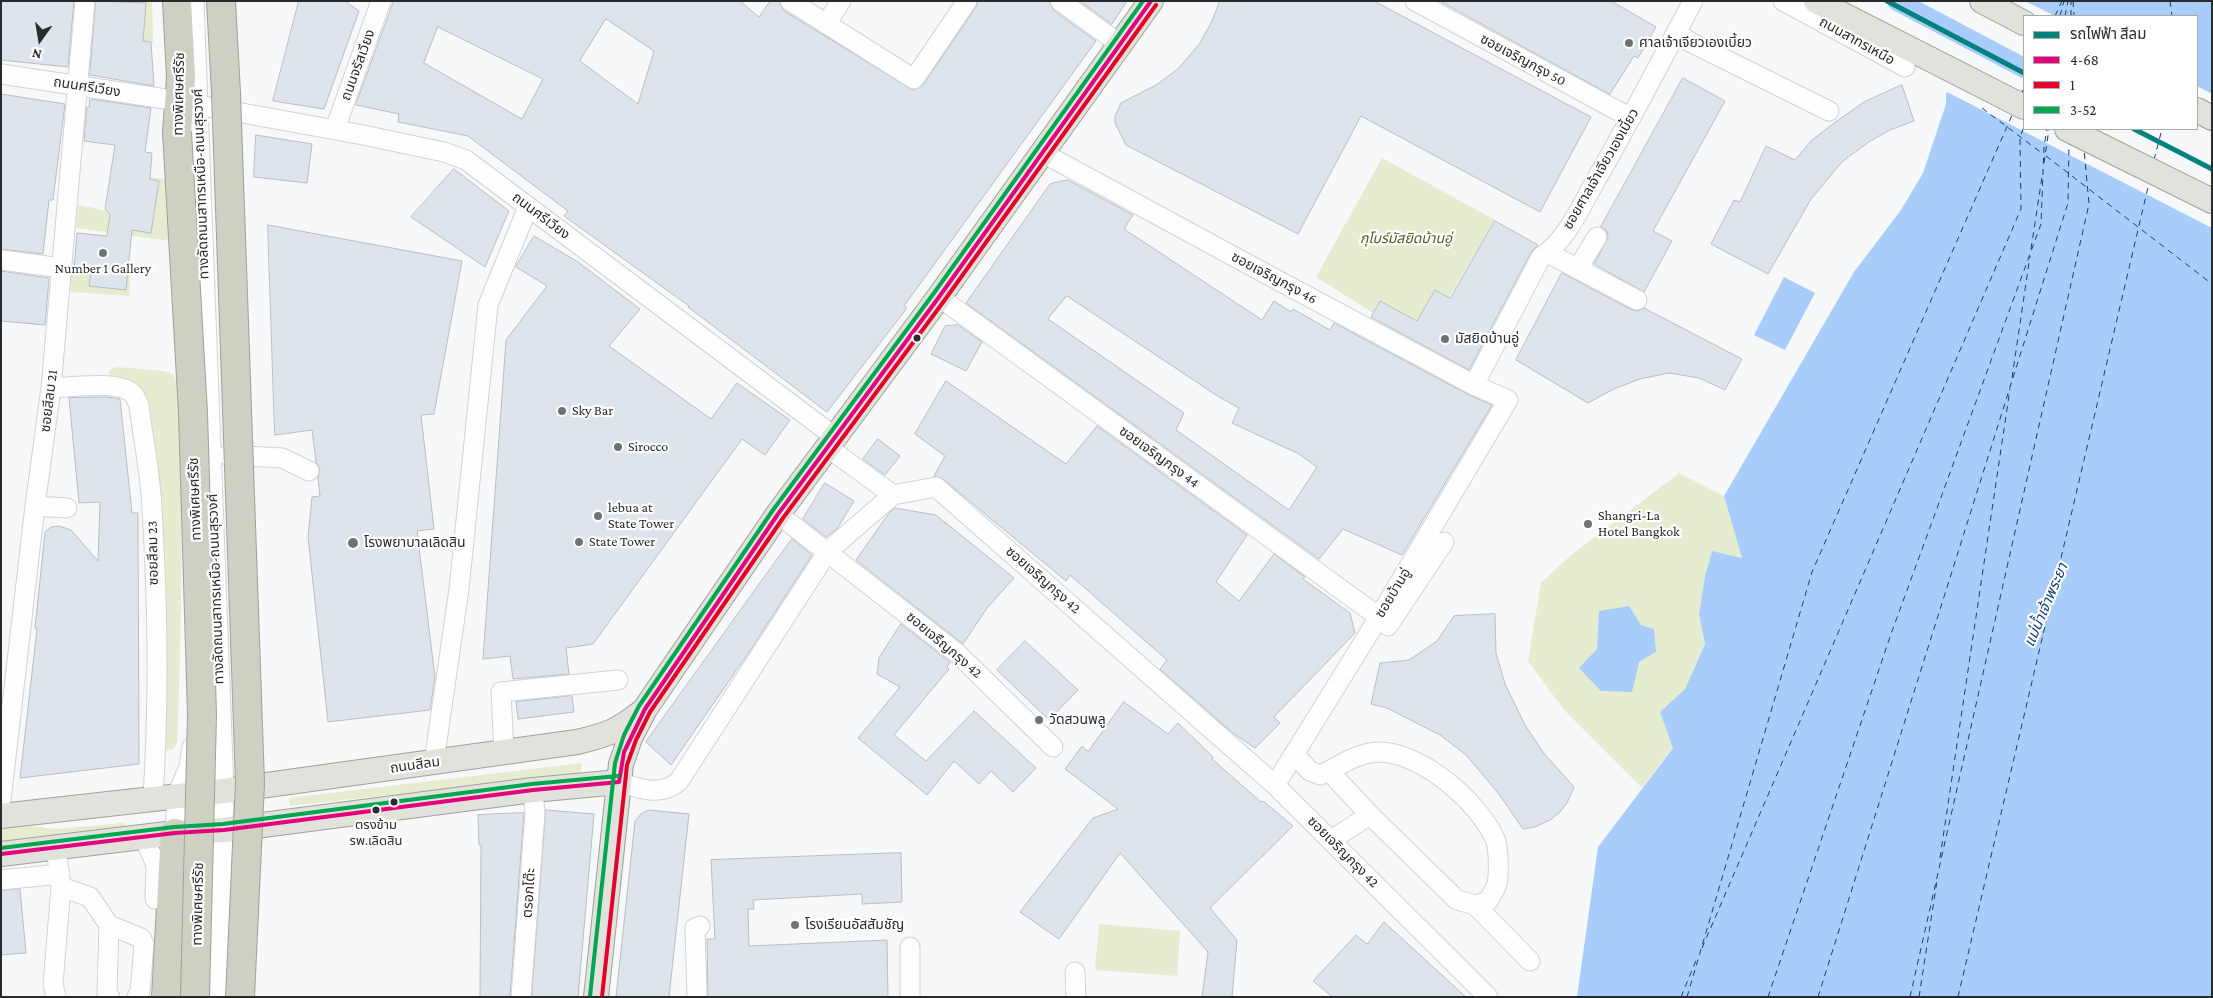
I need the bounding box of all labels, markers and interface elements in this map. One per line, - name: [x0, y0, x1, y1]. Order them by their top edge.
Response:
- street label: ถนนสาทรเหนือ: [1816, 13, 1898, 69]
- north arrow: [15, 15, 65, 65]
- legend: [2023, 15, 2198, 130]
- text: รถไฟฟ้า สีลม: [2070, 26, 2146, 42]
- street label: ถนนจรัสเวียง: [337, 27, 379, 103]
- street label: ซอยเจริญกรุง 50: [1477, 30, 1569, 90]
- place label: ศาลเจ้าเจียวเองเบี้ยว: [1639, 35, 1752, 51]
- marker: ศาลเจ้าเจียวเองเบี้ยว: [1623, 37, 1635, 49]
- text: N: [30, 46, 43, 63]
- street label: ทางพิเศษศรีรัช: [170, 52, 188, 136]
- text: 4-68: [2070, 52, 2099, 68]
- street label: ถนนศรีเวียง: [52, 73, 122, 101]
- text: 1: [2070, 77, 2075, 93]
- street label: ทางลัดถนนสาทรเหนือ-ถนนสุรวงศ์: [189, 88, 213, 280]
- text: 3-52: [2070, 102, 2096, 118]
- street label: ซอยศาลเจ้าเจียวเองเบี้ยว: [1559, 105, 1643, 233]
- street label: ถนนศรีเวียง: [509, 189, 573, 243]
- park label: กุโบร์มัสยิดบ้านอู่: [1360, 231, 1452, 247]
- marker: Number 1 Gallery: [97, 247, 109, 259]
- street label: ซอยเจริญกรุง 46: [1228, 248, 1320, 308]
- place label: Number 1 Gallery: [55, 261, 151, 277]
- place label: มัสยิดบ้านอู่: [1455, 331, 1519, 347]
- unlabelled marker: [912, 333, 922, 343]
- marker: มัสยิดบ้านอู่: [1439, 333, 1451, 345]
- street label: ซอยสีลม 21: [37, 369, 61, 433]
- place label: Sky Bar: [572, 403, 613, 419]
- marker: Sky Bar: [556, 405, 568, 417]
- street label: ซอยเจริญกรุง 44: [1116, 422, 1202, 492]
- place label: Sirocco: [628, 439, 668, 455]
- marker: Sirocco: [612, 441, 624, 453]
- street label: ทางพิเศษศรีรัช: [185, 457, 205, 541]
- street label: ทางลัดถนนสาทรเหนือ-ถนนสุรวงศ์: [204, 493, 228, 685]
- place label: lebua at State Tower: [608, 500, 674, 532]
- place label: Shangri-La Hotel Bangkok: [1598, 508, 1680, 540]
- marker: lebua at State Tower: [592, 510, 604, 522]
- marker: Shangri-La Hotel Bangkok: [1582, 518, 1594, 530]
- street label: ซอยสีลม 23: [144, 521, 162, 585]
- place label: State Tower: [589, 534, 655, 550]
- place label: โรงพยาบาลเลิดสิน: [364, 535, 466, 551]
- marker: โรงพยาบาลเลิดสิน: [346, 536, 360, 550]
- marker: State Tower: [573, 536, 585, 548]
- street label: ซอยเจริญกรุง 42: [1002, 543, 1084, 617]
- water label: แม่น้ำเจ้าพระยา: [2020, 561, 2072, 649]
- street label: ซอยบ้านอู่: [1372, 565, 1414, 621]
- street label: ซอยเจรืญกรุง 42: [903, 608, 985, 682]
- place label: วัดสวนพลู: [1049, 712, 1106, 728]
- marker: วัดสวนพลู: [1033, 714, 1045, 726]
- street label: ถนนสีลม: [389, 753, 441, 777]
- unlabelled marker: [389, 797, 399, 807]
- marker: ตรงข้าม รพ.เลิดสิน: [371, 805, 381, 815]
- street label: ซอยเจริญกรุง 42: [1304, 813, 1382, 891]
- place label: ตรงข้าม รพ.เลิดสิน: [350, 817, 402, 848]
- street label: ทางพิเศษศรีรัช: [189, 862, 207, 946]
- street label: ตรอกโต๊ะ: [519, 867, 539, 919]
- place label: โรงเรียนอัสสัมชัญ: [805, 917, 904, 933]
- marker: โรงเรียนอัสสัมชัญ: [789, 919, 801, 931]

